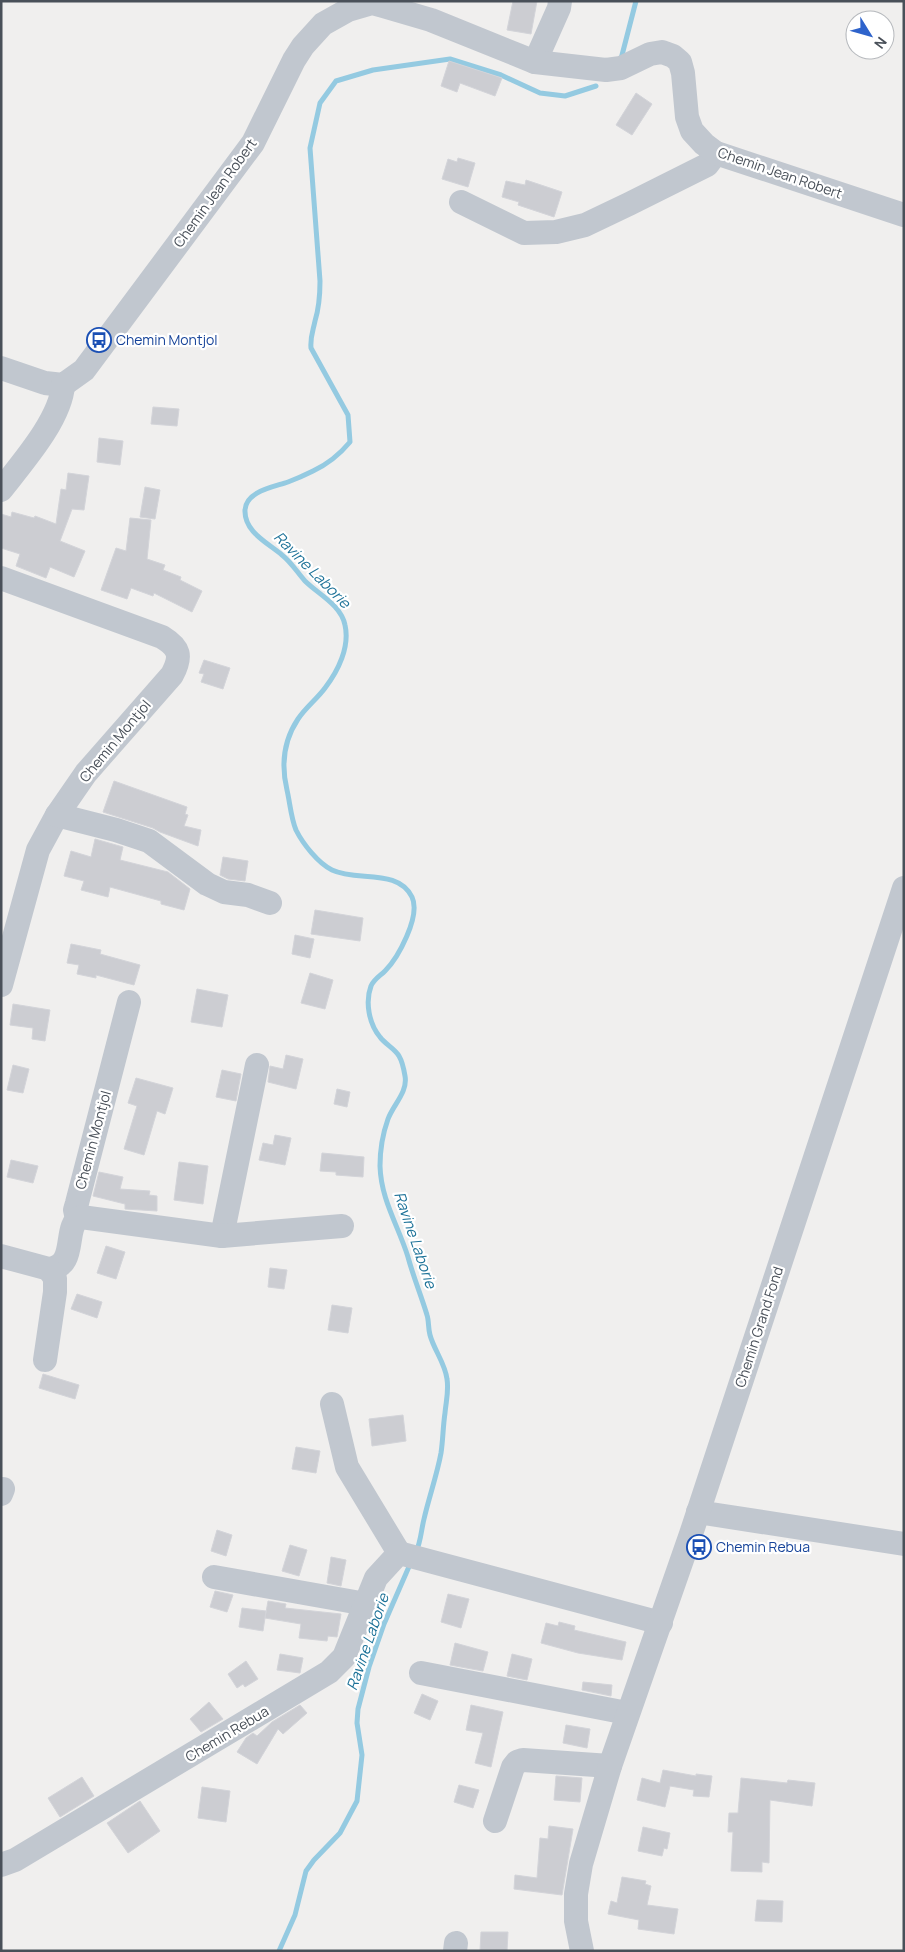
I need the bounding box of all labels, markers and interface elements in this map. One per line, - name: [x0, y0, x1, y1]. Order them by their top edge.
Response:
- north arrow: [845, 10, 895, 60]
- text: N: [870, 33, 891, 53]
- street label: Chemin Jean Robert: [169, 134, 261, 251]
- street label: Chemin Jean Robert: [716, 142, 845, 203]
- bus stop icon: Chemin Montjol: [86, 327, 112, 353]
- place label: Chemin Montjol: [116, 330, 218, 349]
- water label: Ravine Laborie: [269, 527, 356, 614]
- street label: Chemin Montjol: [75, 696, 155, 786]
- street label: Chemin Montjol: [70, 1088, 115, 1191]
- water label: Ravine Laborie: [389, 1189, 442, 1292]
- street label: Chemin Grand Fond: [730, 1264, 787, 1390]
- bus stop icon: Chemin Rebua: [686, 1534, 712, 1560]
- place label: Chemin Rebua: [716, 1537, 810, 1556]
- water label: Ravine Laborie: [341, 1590, 394, 1693]
- street label: Chemin Rebua: [182, 1701, 272, 1766]

